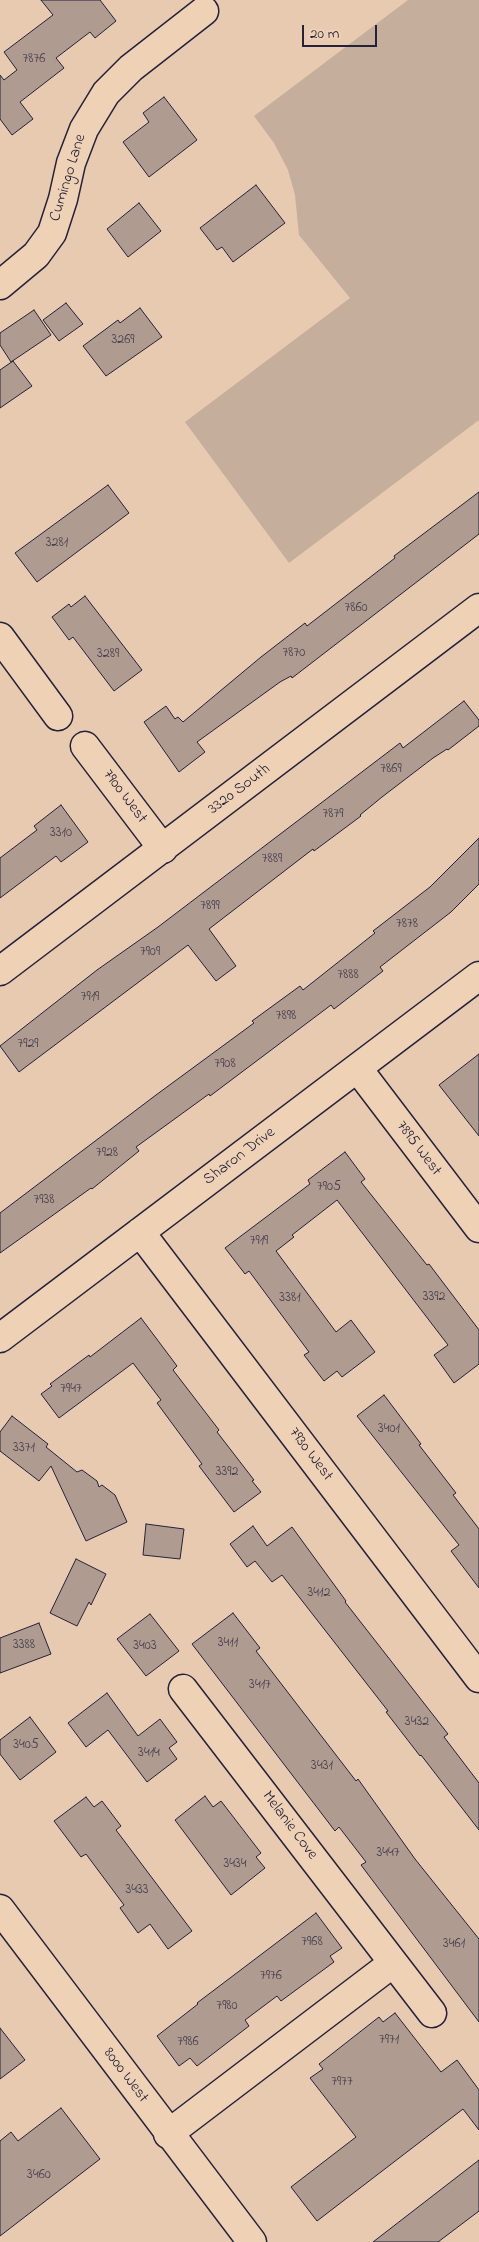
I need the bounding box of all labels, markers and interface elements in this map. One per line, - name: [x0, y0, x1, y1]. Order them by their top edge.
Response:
- scale bar: [304, 15, 379, 47]
- text: 20 m: [310, 23, 339, 45]
- house number: 7876: [23, 52, 45, 68]
- street label: Cumingo Lane: [47, 132, 91, 224]
- house number: 3269: [111, 333, 135, 349]
- house number: 3281: [46, 536, 68, 552]
- house number: 7860: [344, 601, 368, 617]
- house number: 7870: [283, 646, 305, 662]
- house number: 3289: [97, 647, 119, 663]
- street label: 3320 South: [205, 760, 275, 820]
- house number: 7869: [380, 762, 402, 778]
- street label: 7900 West: [98, 766, 150, 828]
- house number: 7879: [323, 807, 343, 823]
- house number: 3310: [50, 826, 72, 842]
- house number: 7889: [262, 852, 282, 868]
- house number: 7899: [200, 899, 220, 915]
- house number: 7878: [396, 917, 418, 933]
- house number: 7909: [140, 945, 160, 961]
- house number: 7888: [337, 968, 359, 984]
- house number: 7919: [81, 990, 99, 1006]
- house number: 7898: [276, 1009, 296, 1025]
- house number: 7929: [17, 1037, 39, 1053]
- house number: 7908: [214, 1057, 236, 1073]
- street label: 7895 West: [391, 1118, 445, 1180]
- street label: Sharon Drive: [200, 1124, 280, 1190]
- house number: 7928: [96, 1146, 118, 1162]
- house number: 7905: [317, 1180, 341, 1196]
- house number: 7938: [33, 1193, 55, 1209]
- house number: 7919: [250, 1234, 268, 1250]
- house number: 3392: [423, 1290, 445, 1306]
- house number: 3381: [279, 1291, 301, 1307]
- house number: 7947: [60, 1382, 82, 1398]
- house number: 3401: [378, 1422, 400, 1438]
- street label: 7930 West: [284, 1424, 336, 1486]
- house number: 3371: [13, 1441, 35, 1457]
- house number: 3392: [216, 1465, 238, 1481]
- house number: 3412: [308, 1586, 330, 1602]
- house number: 3411: [218, 1636, 238, 1652]
- house number: 3388: [13, 1638, 35, 1654]
- house number: 3403: [133, 1639, 157, 1655]
- house number: 3417: [249, 1678, 271, 1694]
- house number: 3432: [405, 1715, 429, 1731]
- house number: 3405: [13, 1738, 39, 1754]
- house number: 3414: [138, 1746, 160, 1762]
- house number: 3431: [311, 1759, 333, 1775]
- street label: Melanie Cove: [257, 1788, 321, 1864]
- house number: 3447: [376, 1846, 400, 1862]
- house number: 3434: [223, 1857, 247, 1873]
- house number: 3433: [125, 1883, 149, 1899]
- house number: 7968: [301, 1935, 323, 1951]
- house number: 3461: [443, 1937, 465, 1953]
- house number: 7976: [260, 1969, 282, 1985]
- house number: 7980: [216, 1999, 238, 2015]
- house number: 7971: [379, 2033, 399, 2049]
- house number: 7986: [177, 2035, 199, 2051]
- street label: 8000 West: [98, 2045, 152, 2107]
- house number: 7977: [331, 2075, 353, 2091]
- house number: 3460: [27, 2168, 51, 2184]

